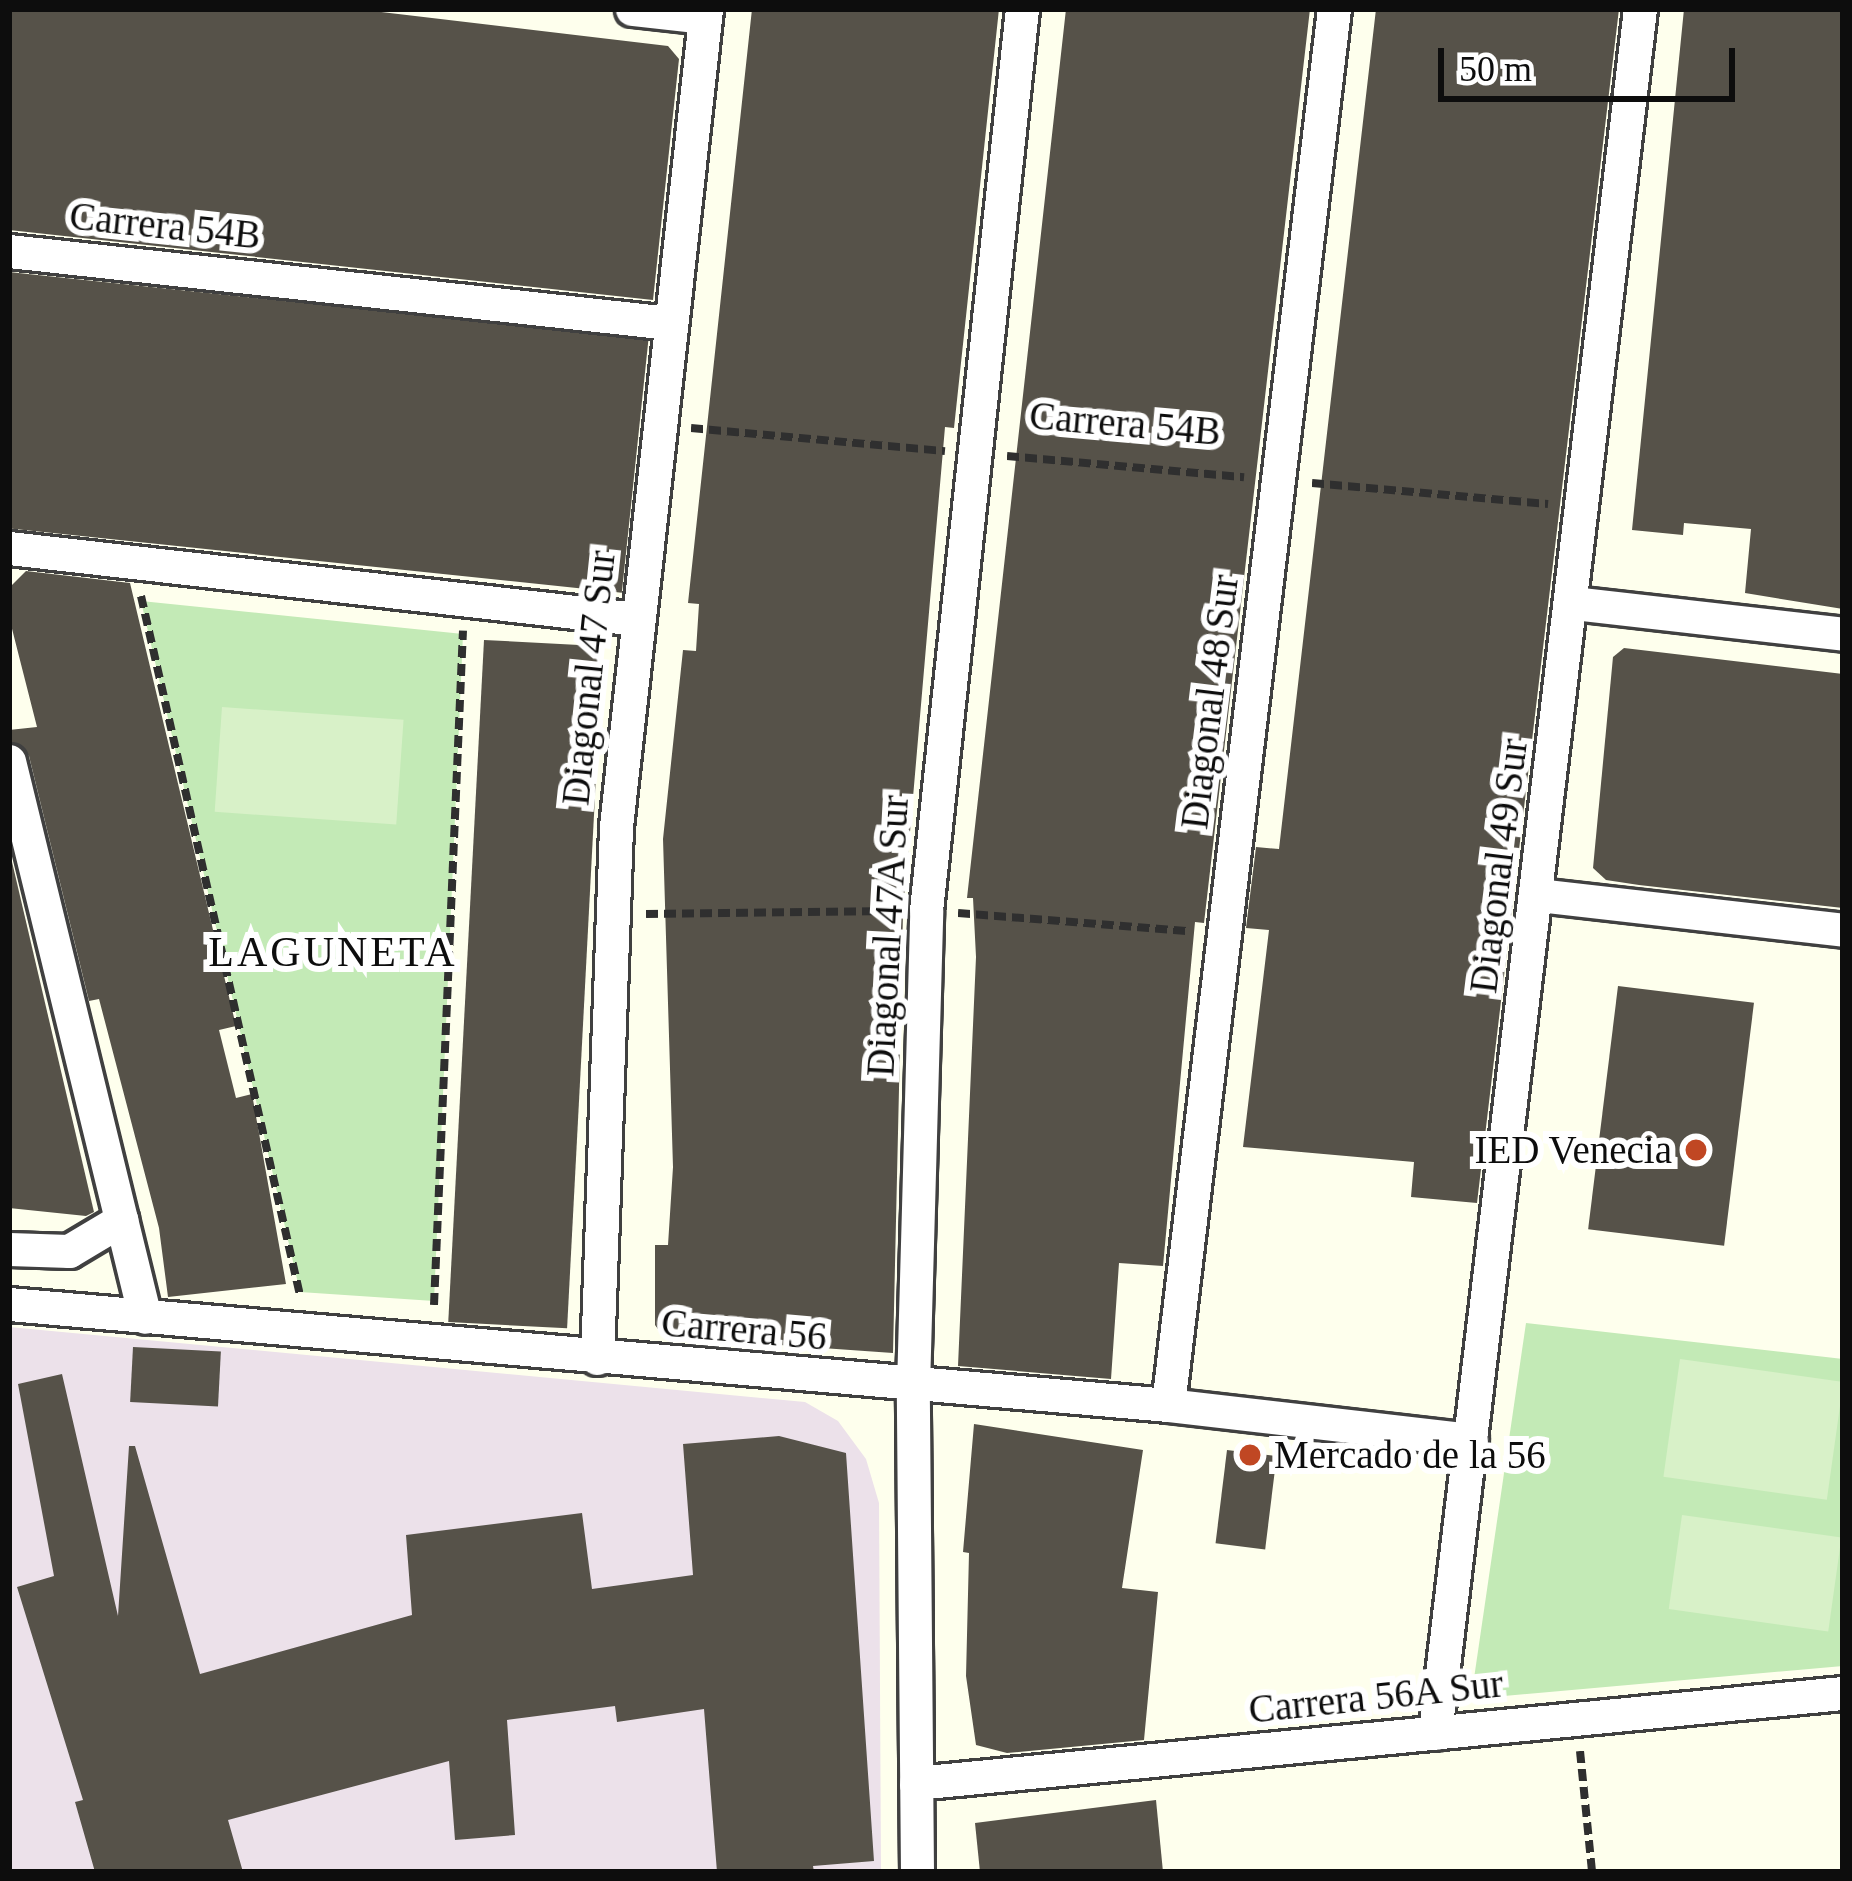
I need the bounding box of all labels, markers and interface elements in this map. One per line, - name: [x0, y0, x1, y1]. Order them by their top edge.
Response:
- scale bar: [1444, 24, 1741, 98]
- text: 50 m: [1459, 49, 1532, 89]
- street label: Carrera 54B: [67, 193, 263, 259]
- street label: Carrera 54B: [1027, 392, 1223, 456]
- street label: Diagonal 47 Sur: [552, 548, 626, 808]
- street label: Diagonal 48 Sur: [1171, 572, 1249, 832]
- street label: Diagonal 49 Sur: [1460, 736, 1538, 996]
- street label: Diagonal 47A Sur: [857, 793, 919, 1079]
- district label: LAGUNETA: [208, 927, 458, 977]
- place label: IED Venecia: [1474, 1127, 1672, 1173]
- marker: IED Venecia: [1683, 1137, 1709, 1163]
- street label: Carrera 56: [659, 1299, 829, 1361]
- place label: Mercado de la 56: [1274, 1432, 1546, 1478]
- marker: Mercado de la 56: [1237, 1442, 1263, 1468]
- street label: Carrera 56A Sur: [1245, 1660, 1507, 1734]

